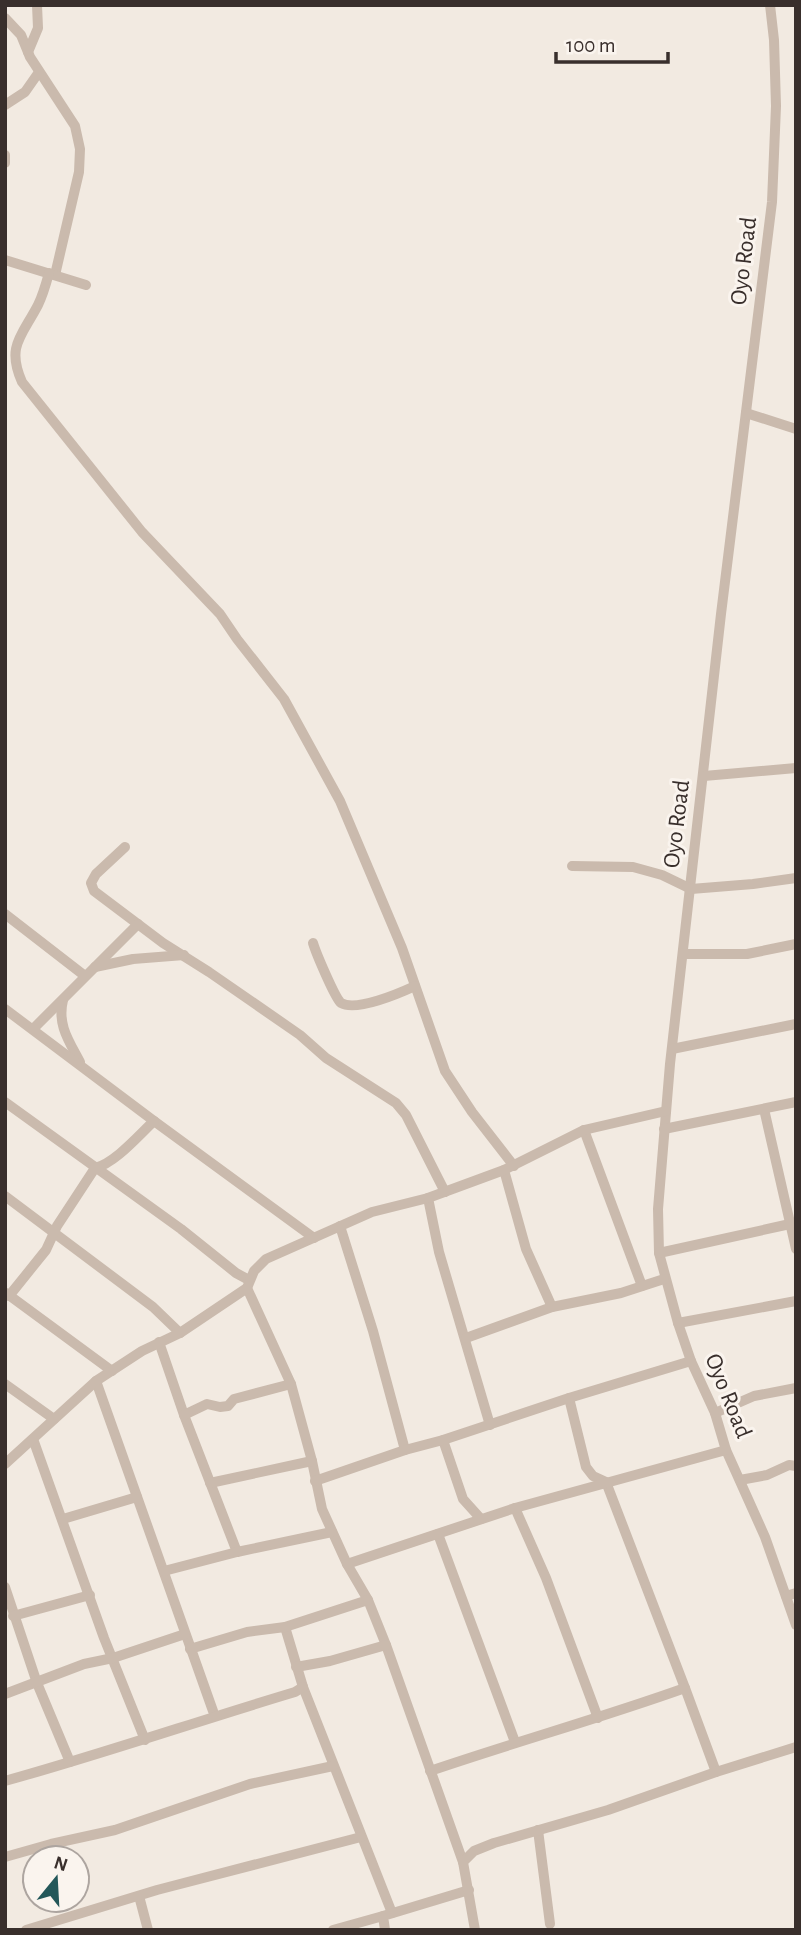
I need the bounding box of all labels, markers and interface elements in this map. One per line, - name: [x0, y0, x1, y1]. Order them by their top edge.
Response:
- scale bar: [556, 21, 668, 65]
- text: 100 m: [566, 35, 616, 56]
- street label: Oyo Road: [727, 216, 761, 306]
- street label: Oyo Road: [660, 779, 694, 869]
- street label: Oyo Road: [700, 1350, 756, 1442]
- north arrow: [21, 1844, 91, 1914]
- text: N: [52, 1853, 70, 1875]

